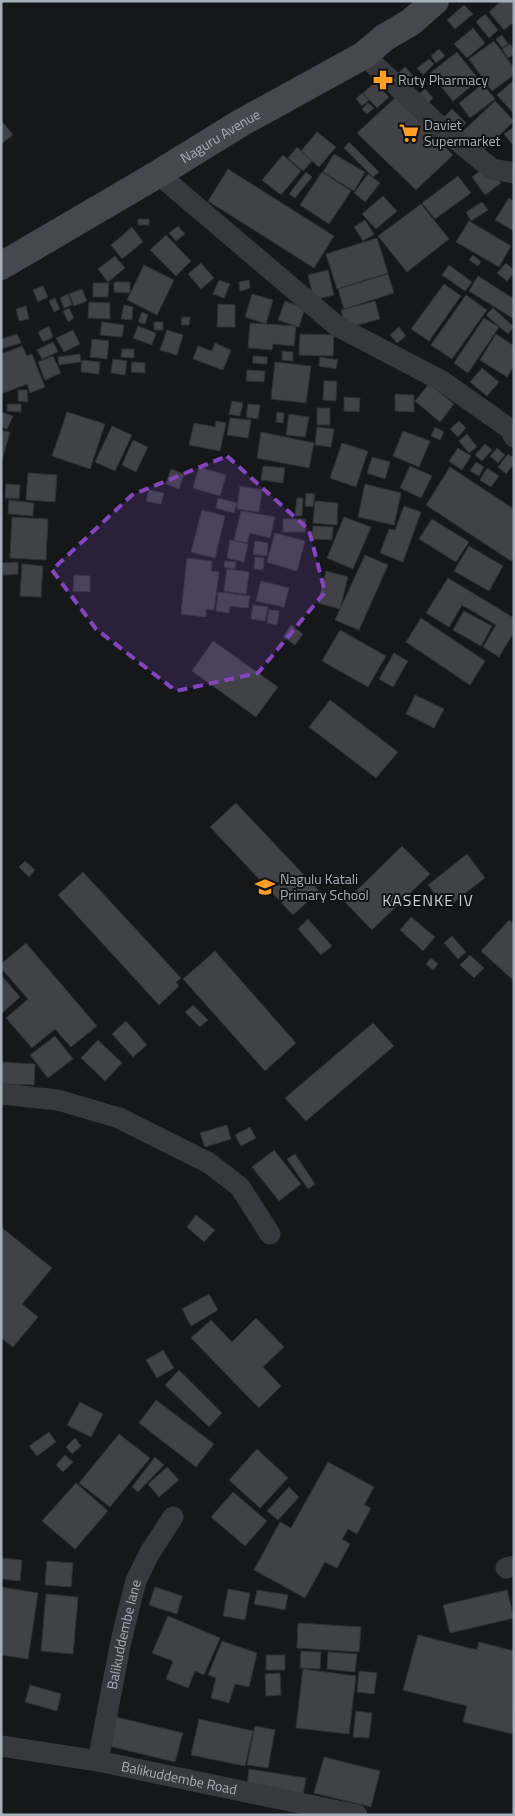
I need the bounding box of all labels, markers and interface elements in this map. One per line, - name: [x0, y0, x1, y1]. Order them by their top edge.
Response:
- pharmacy icon: Ruty Pharmacy: [372, 69, 394, 91]
- place label: Ruty Pharmacy: [398, 69, 488, 90]
- street label: Naguru Avenue: [176, 103, 264, 168]
- place label: Daviet Supermarket: [424, 114, 500, 151]
- supermarket icon: Daviet Supermarket: [398, 122, 420, 144]
- place label: Nagulu Katali Primary School: [280, 868, 369, 905]
- school or university icon: Nagulu Katali Primary School: [254, 876, 276, 898]
- district label: KASENKE IV: [382, 888, 474, 912]
- street label: Balikuddembe lane: [101, 1577, 146, 1691]
- street label: Balikuddembe Road: [120, 1755, 239, 1800]

